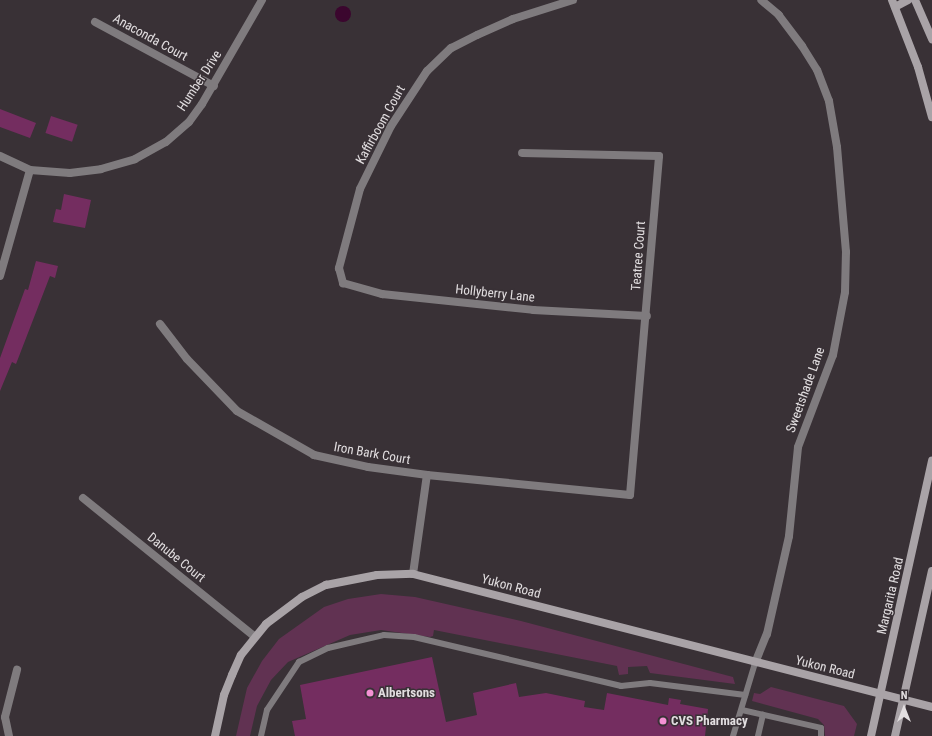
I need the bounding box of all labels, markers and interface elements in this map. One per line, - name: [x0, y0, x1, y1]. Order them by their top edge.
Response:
- street label: Anaconda Court: [110, 11, 190, 65]
- street label: Humber Drive: [175, 48, 225, 114]
- street label: Kaffirboom Court: [353, 83, 409, 167]
- street label: Teatree Court: [629, 221, 649, 291]
- street label: Hollyberry Lane: [455, 282, 535, 306]
- street label: Sweetshade Lane: [783, 345, 829, 435]
- street label: Iron Bark Court: [333, 440, 411, 468]
- street label: Danube Court: [144, 530, 208, 586]
- street label: Margarita Road: [875, 556, 907, 636]
- street label: Yukon Road: [480, 572, 542, 602]
- street label: Yukon Road: [794, 653, 856, 683]
- place label: Albertsons: [378, 685, 435, 701]
- marker: Albertsons: [365, 688, 375, 698]
- north arrow: [884, 688, 924, 728]
- text: N: [901, 689, 907, 702]
- place label: CVS Pharmacy: [671, 713, 748, 729]
- marker: CVS Pharmacy: [658, 716, 668, 726]

